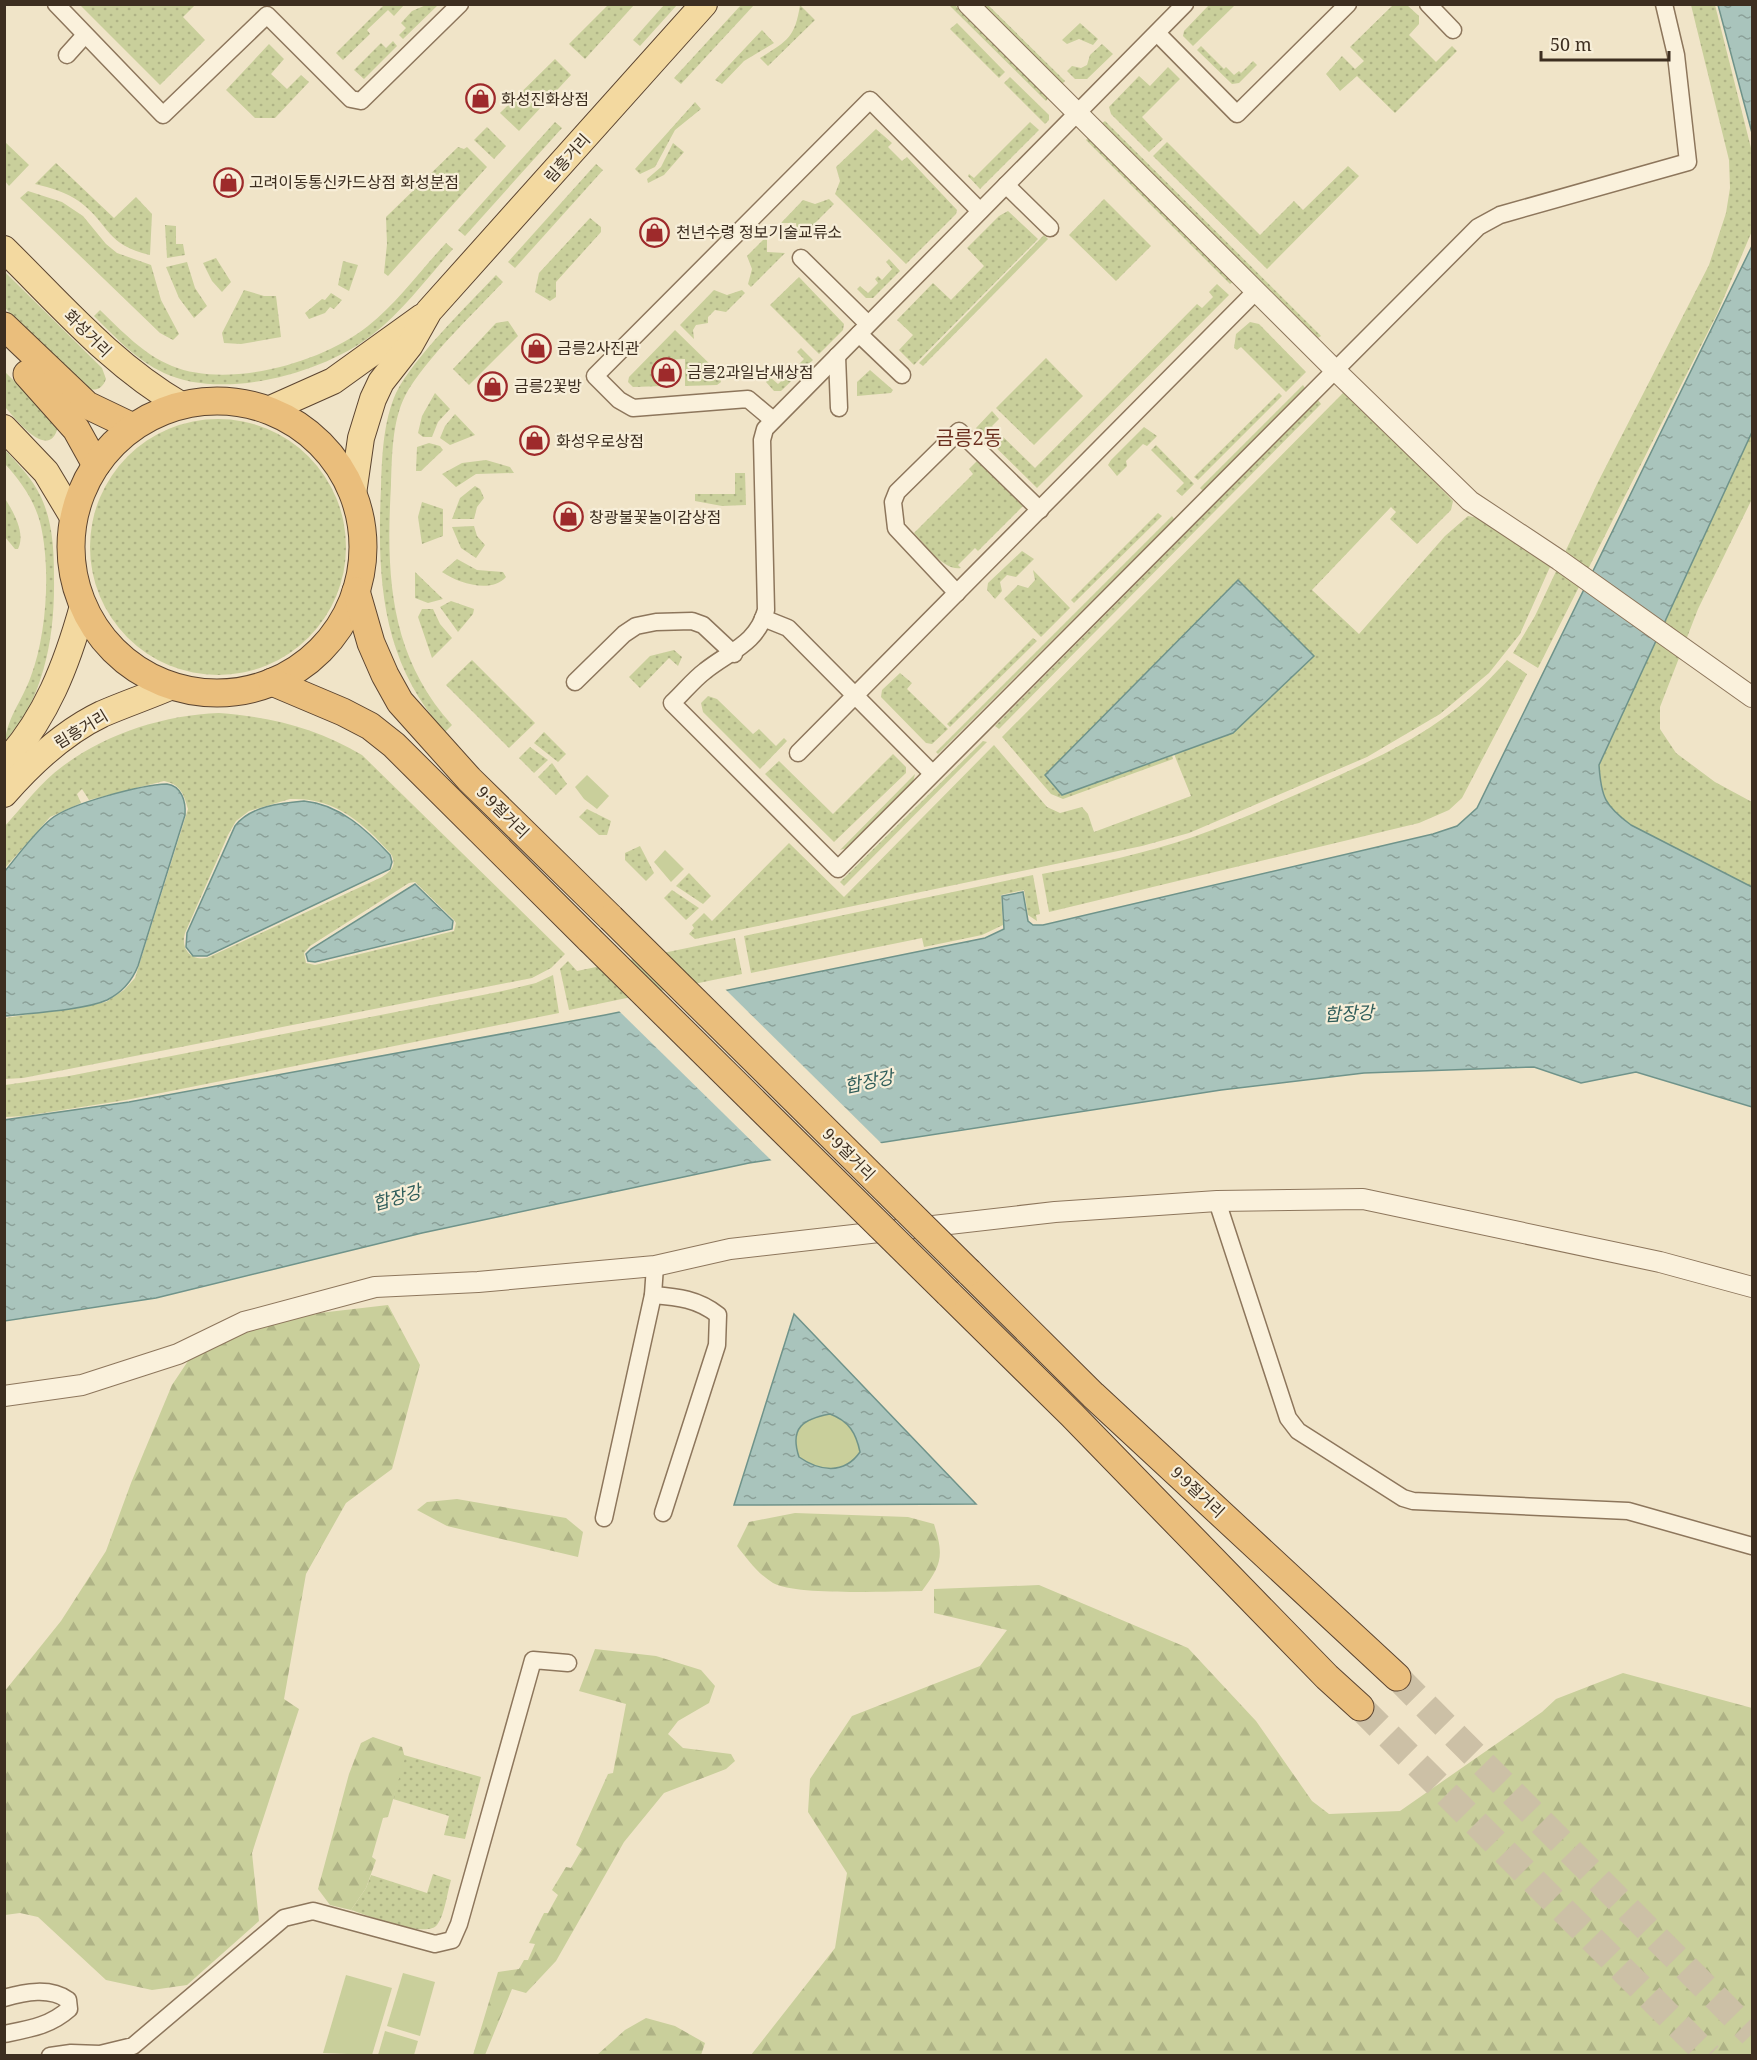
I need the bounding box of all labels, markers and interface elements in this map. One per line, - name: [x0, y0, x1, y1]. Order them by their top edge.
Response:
- scale bar: [1541, 24, 1668, 62]
- text: 50 m: [1550, 32, 1592, 56]
- shop icon: 화성진화상점: [464, 83, 496, 115]
- place label: 화성진화상점: [501, 88, 589, 110]
- street label: 림흥거리: [539, 129, 595, 187]
- shop icon: 고려이동통신카드상점 화성분점: [212, 166, 244, 198]
- place label: 고려이동통신카드상점 화성분점: [249, 171, 459, 193]
- shop icon: 천년수령 정보기술교류소: [639, 216, 671, 248]
- place label: 천년수령 정보기술교류소: [676, 221, 842, 243]
- street label: 화성거리: [59, 304, 117, 362]
- shop icon: 금릉2사진관: [520, 332, 552, 364]
- place label: 금릉2사진관: [557, 337, 640, 359]
- shop icon: 금릉2과일남새상점: [650, 356, 682, 388]
- place label: 금릉2과일남새상점: [687, 361, 814, 383]
- shop icon: 금릉2꽃방: [477, 370, 509, 402]
- place label: 금릉2꽃방: [514, 375, 582, 397]
- district label: 금릉2동: [936, 424, 1002, 451]
- shop icon: 화성우로상점: [519, 425, 551, 457]
- place label: 화성우로상점: [556, 430, 644, 452]
- shop icon: 창광불꽃놀이감상점: [552, 501, 584, 533]
- place label: 창광불꽃놀이감상점: [589, 506, 721, 528]
- street label: 림흥거리: [50, 704, 112, 754]
- street label: 9·9절거리: [472, 781, 534, 843]
- water label: 합장강: [1324, 1000, 1377, 1026]
- water label: 합장강: [842, 1064, 898, 1098]
- street label: 9·9절거리: [818, 1123, 880, 1185]
- water label: 합장강: [370, 1178, 426, 1215]
- street label: 9·9절거리: [1166, 1461, 1230, 1523]

